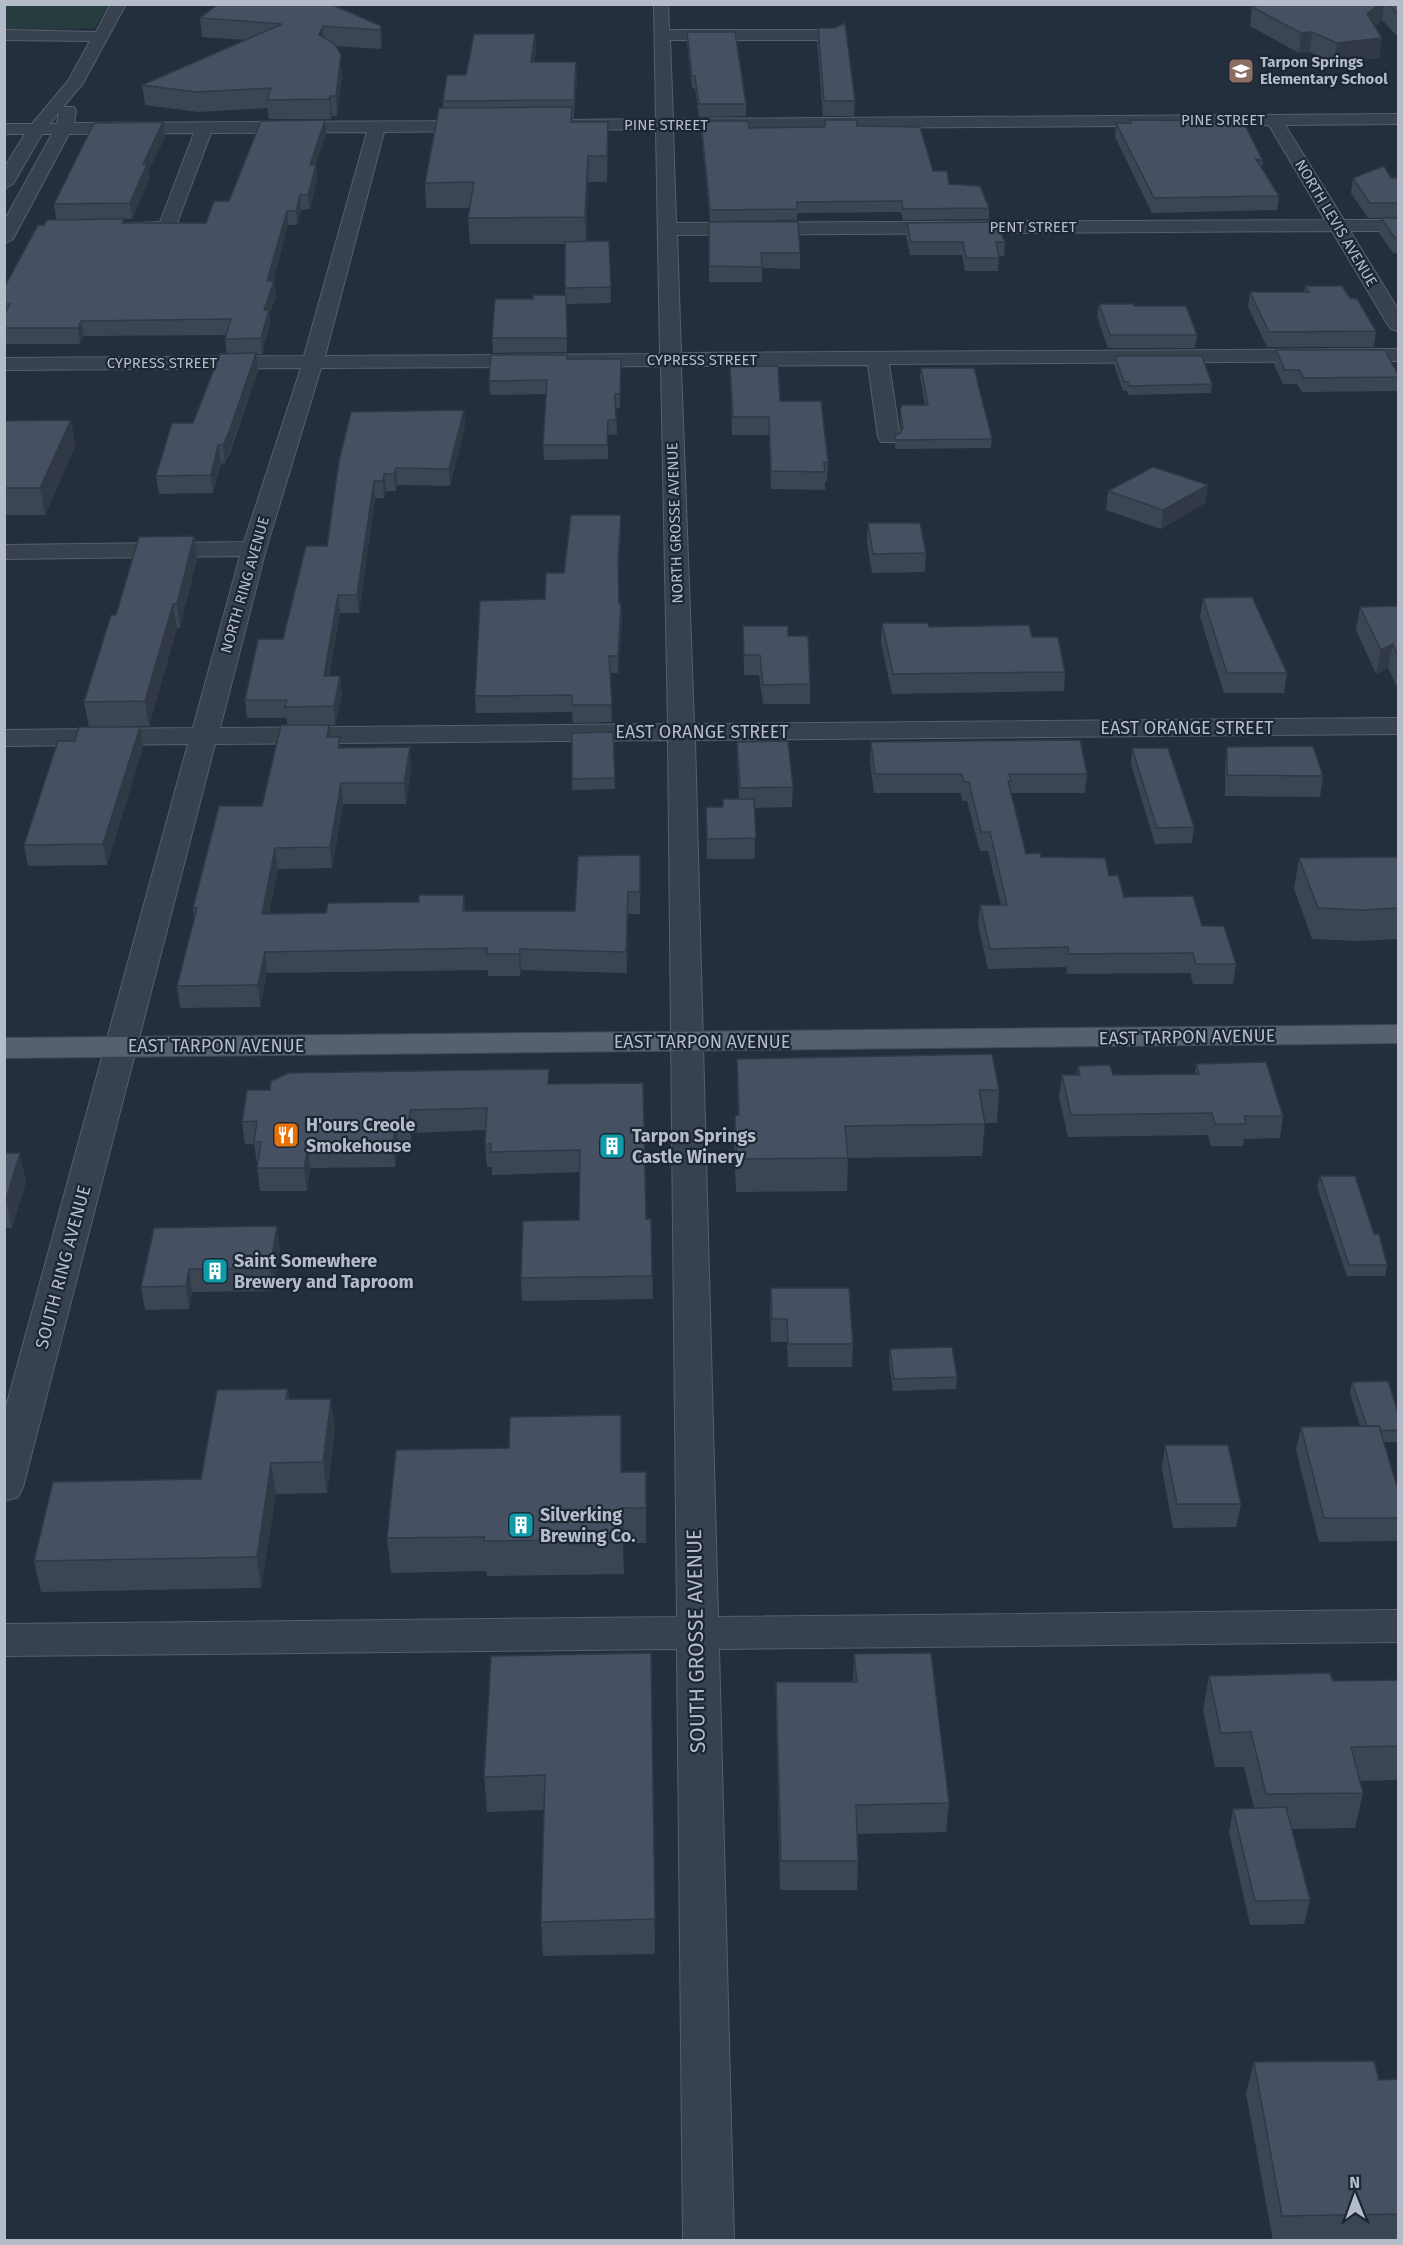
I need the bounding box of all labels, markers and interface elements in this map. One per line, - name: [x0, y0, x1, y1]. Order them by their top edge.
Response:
- place label: Tarpon Springs Elementary School: [1260, 53, 1388, 88]
- school or university icon: Tarpon Springs Elementary School: [1226, 56, 1256, 86]
- street label: PINE STREET: [1181, 111, 1265, 129]
- street label: PINE STREET: [624, 116, 708, 134]
- street label: NORTH LEVIS AVENUE: [1291, 156, 1381, 290]
- street label: PENT STREET: [989, 218, 1077, 236]
- street label: CYPRESS STREET: [647, 351, 758, 369]
- street label: CYPRESS STREET: [107, 354, 218, 372]
- street label: NORTH GROSSE AVENUE: [663, 442, 687, 604]
- street label: NORTH RING AVENUE: [217, 515, 273, 655]
- street label: EAST ORANGE STREET: [1100, 717, 1274, 739]
- street label: EAST ORANGE STREET: [615, 721, 789, 743]
- street label: EAST TARPON AVENUE: [1099, 1024, 1275, 1050]
- street label: EAST TARPON AVENUE: [614, 1031, 790, 1053]
- street label: EAST TARPON AVENUE: [128, 1035, 304, 1057]
- place label: H'ours Creole Smokehouse: [306, 1114, 415, 1157]
- restaurant icon: H'ours Creole Smokehouse: [271, 1120, 301, 1150]
- place label: Tarpon Springs Castle Winery: [632, 1125, 756, 1168]
- building icon: Tarpon Springs Castle Winery: [597, 1131, 627, 1161]
- street label: SOUTH RING AVENUE: [31, 1183, 95, 1351]
- place label: Saint Somewhere Brewery and Taproom: [234, 1250, 414, 1293]
- building icon: Saint Somewhere Brewery and Taproom: [200, 1256, 230, 1286]
- place label: Silverking Brewing Co.: [540, 1504, 636, 1547]
- building icon: Silverking Brewing Co.: [506, 1510, 536, 1540]
- street label: SOUTH GROSSE AVENUE: [681, 1529, 711, 1753]
- north arrow: [1325, 2167, 1385, 2227]
- text: N: [1349, 2173, 1360, 2192]

